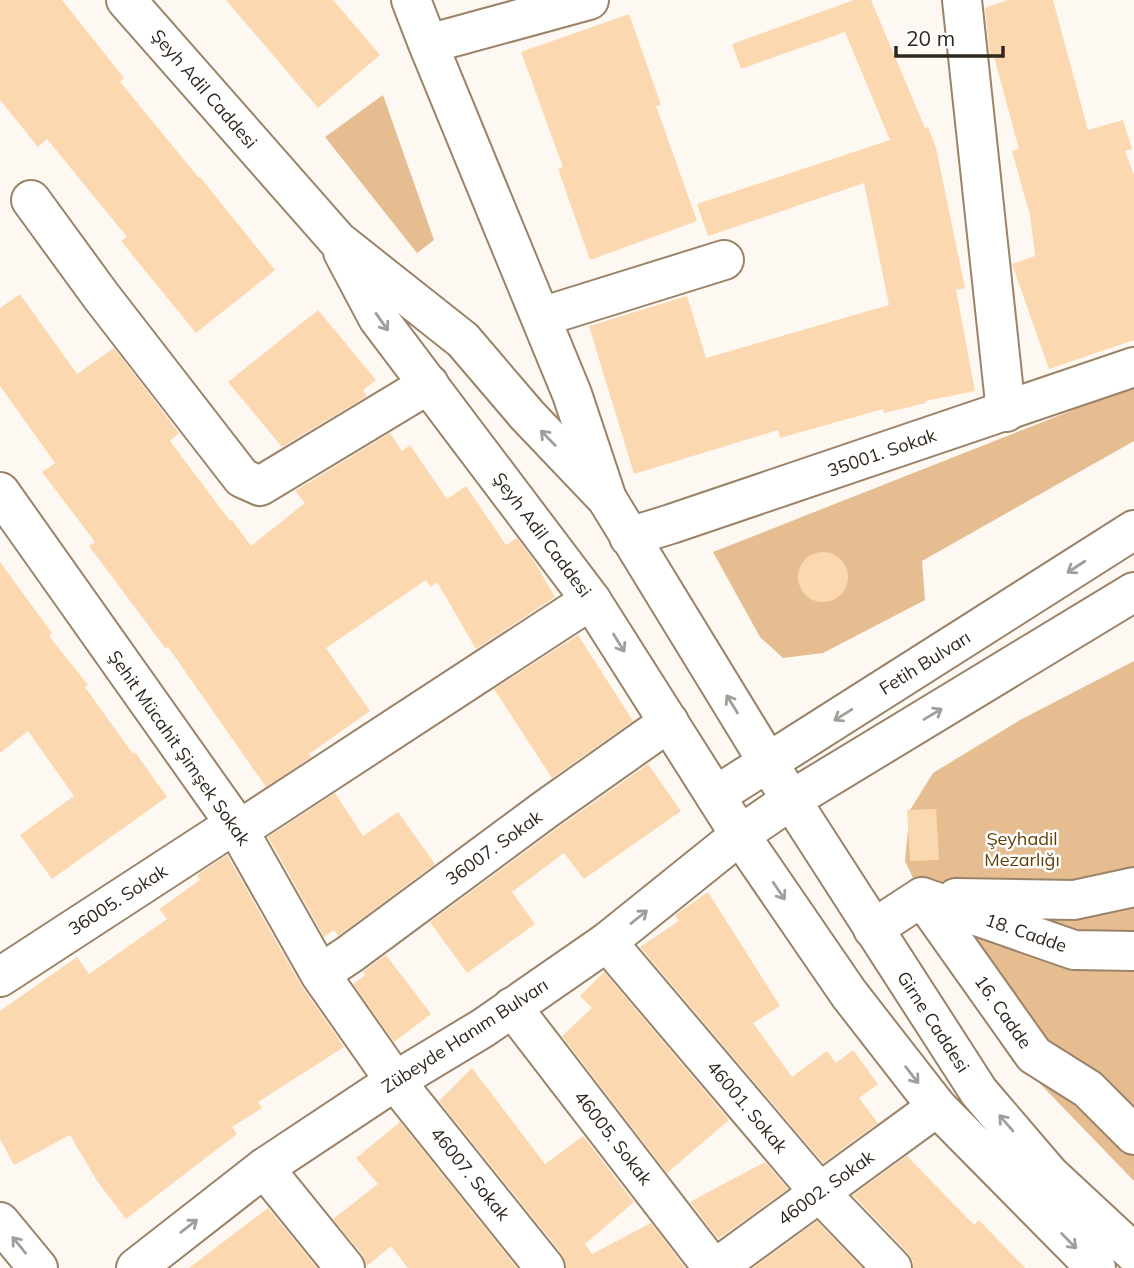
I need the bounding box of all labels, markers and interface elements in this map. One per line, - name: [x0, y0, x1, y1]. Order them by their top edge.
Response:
- scale bar: [896, 14, 1003, 58]
- street label: Şeyh Adil Caddesi: [146, 24, 262, 153]
- text: 20 m: [906, 25, 955, 51]
- one-way arrow: [375, 312, 389, 331]
- street label: 35001. Sokak: [824, 423, 940, 482]
- one-way arrow: [539, 429, 556, 446]
- street label: Şeyh Adil Caddesi: [488, 468, 597, 602]
- one-way arrow: [1067, 560, 1087, 574]
- street label: Fetih Bulvarı: [875, 625, 975, 700]
- one-way arrow: [612, 633, 626, 653]
- street label: Şehit Mücahit Şimşek Sokak: [103, 646, 256, 850]
- one-way arrow: [725, 695, 740, 714]
- one-way arrow: [922, 707, 942, 721]
- one-way arrow: [834, 708, 853, 723]
- street label: 36007. Sokak: [441, 804, 547, 890]
- park label: Şeyhadil Mezarlığı: [984, 827, 1060, 871]
- street label: 36005. Sokak: [64, 859, 172, 940]
- one-way arrow: [772, 881, 786, 901]
- street label: 18. Cadde: [982, 908, 1070, 957]
- one-way arrow: [629, 909, 647, 924]
- street label: Girne Caddesi: [892, 967, 975, 1077]
- street label: 16. Cadde: [970, 970, 1037, 1053]
- street label: Zübeyde Hanım Bulvarı: [377, 973, 552, 1098]
- street label: 46001. Sokak: [702, 1056, 793, 1158]
- one-way arrow: [905, 1066, 920, 1084]
- street label: 46005. Sokak: [569, 1086, 658, 1190]
- one-way arrow: [997, 1115, 1014, 1132]
- street label: 46007. Sokak: [426, 1122, 516, 1226]
- street label: 46002. Sokak: [773, 1144, 879, 1230]
- one-way arrow: [180, 1219, 198, 1234]
- one-way arrow: [1060, 1232, 1077, 1249]
- one-way arrow: [11, 1236, 27, 1254]

